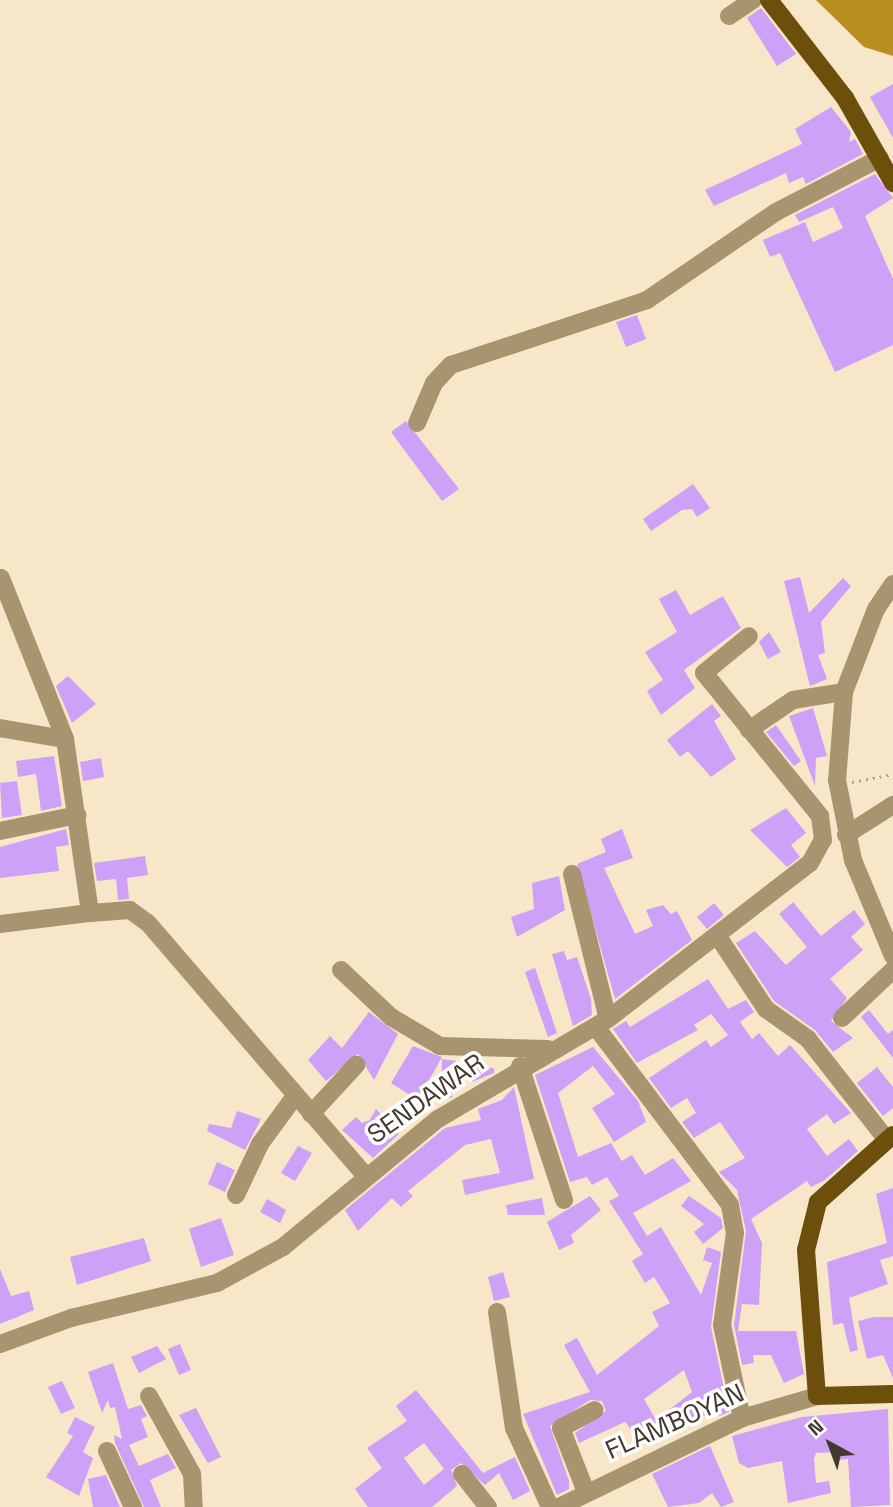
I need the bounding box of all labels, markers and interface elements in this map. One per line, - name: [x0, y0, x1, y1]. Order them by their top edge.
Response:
- street label: SENDAWAR: [362, 1047, 490, 1151]
- street label: FLAMBOYAN: [601, 1378, 749, 1466]
- north arrow: [795, 1409, 865, 1479]
- text: N: [803, 1414, 829, 1441]

